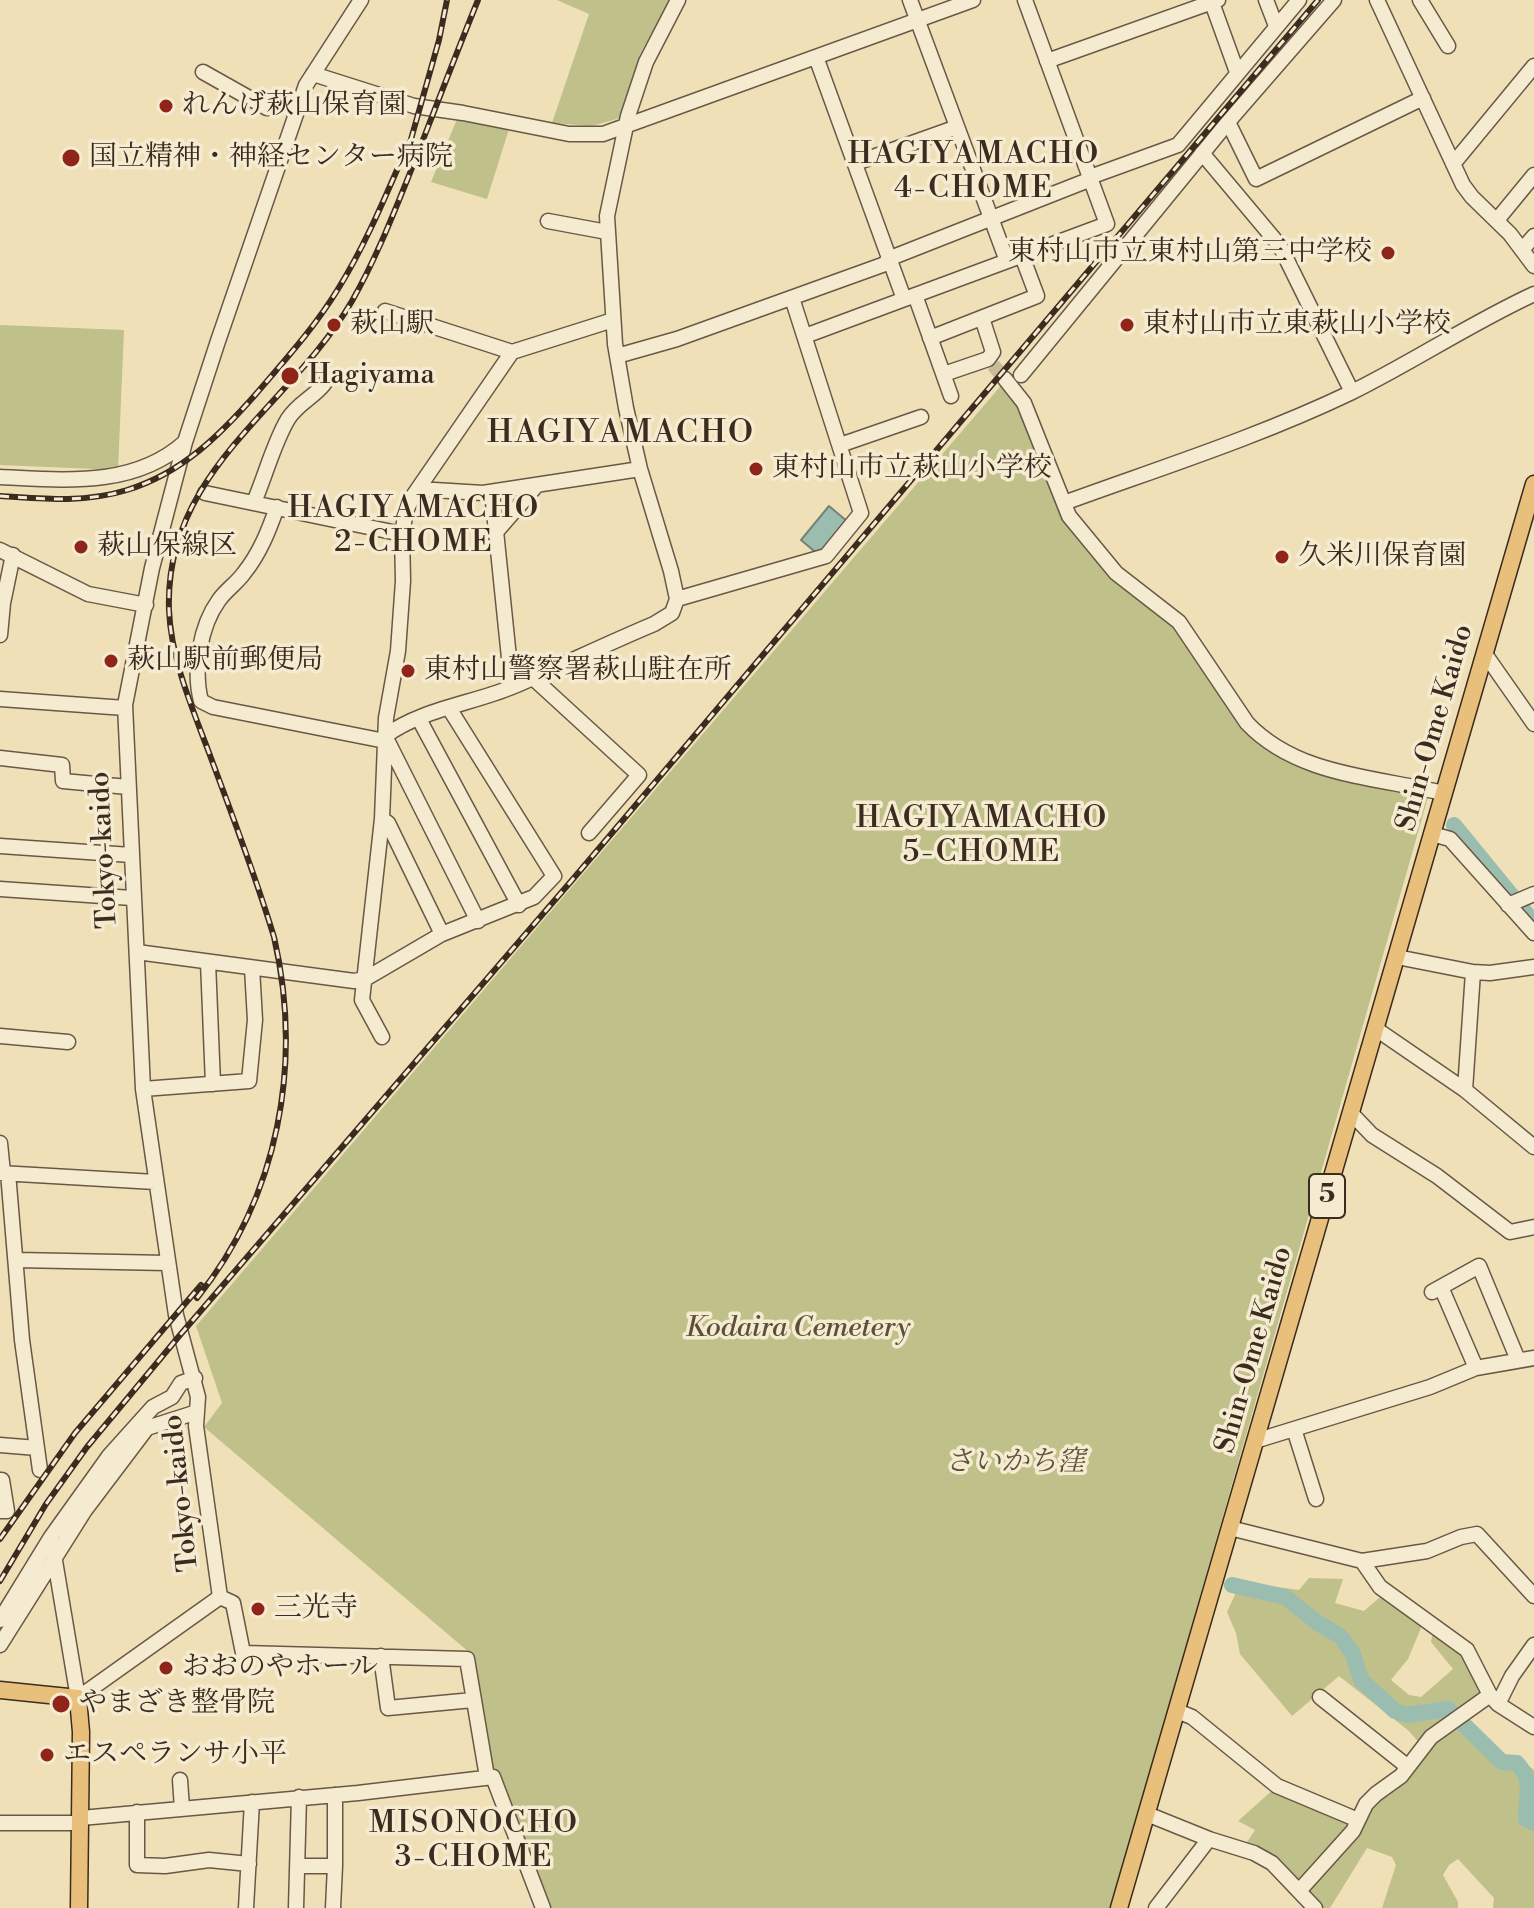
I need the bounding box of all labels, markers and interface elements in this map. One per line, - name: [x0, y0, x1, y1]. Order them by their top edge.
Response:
- place label: れんげ萩山保育園: [182, 89, 406, 123]
- marker: れんげ萩山保育園: [157, 97, 175, 115]
- district label: HAGIYAMACHO 4-CHOME: [848, 138, 1100, 208]
- place label: 国立精神・神経センター病院: [89, 141, 453, 175]
- marker: 国立精神・神経センター病院: [60, 147, 82, 169]
- place label: 東村山市立東村山第三中学校: [1008, 236, 1372, 270]
- marker: 東村山市立東村山第三中学校: [1379, 244, 1397, 262]
- place label: 萩山駅: [350, 308, 434, 342]
- place label: 東村山市立東萩山小学校: [1143, 308, 1451, 342]
- marker: 萩山駅: [325, 316, 343, 334]
- marker: 東村山市立東萩山小学校: [1118, 316, 1136, 334]
- place label: Hagiyama: [308, 359, 435, 393]
- marker: Hagiyama: [279, 365, 301, 387]
- district label: HAGIYAMACHO: [487, 415, 755, 453]
- place label: 東村山市立萩山小学校: [772, 452, 1052, 486]
- marker: 東村山市立萩山小学校: [747, 460, 765, 478]
- district label: HAGIYAMACHO 2-CHOME: [288, 492, 540, 562]
- place label: 萩山保線区: [97, 530, 237, 564]
- marker: 萩山保線区: [72, 538, 90, 556]
- place label: 久米川保育園: [1298, 540, 1466, 574]
- marker: 久米川保育園: [1273, 548, 1291, 566]
- street label: Shin-Ome Kaido: [1390, 621, 1482, 835]
- place label: 萩山駅前郵便局: [127, 644, 323, 678]
- marker: 萩山駅前郵便局: [102, 652, 120, 670]
- place label: 東村山警察署萩山駐在所: [424, 654, 732, 688]
- marker: 東村山警察署萩山駐在所: [399, 662, 417, 680]
- street label: Tokyo-kaido: [84, 770, 126, 930]
- district label: HAGIYAMACHO 5-CHOME: [856, 802, 1108, 872]
- road number: 5: [1309, 1174, 1345, 1218]
- street label: Shin-Ome Kaido: [1209, 1243, 1301, 1457]
- park label: Kodaira Cemetery: [686, 1312, 910, 1346]
- street label: Tokyo-kaido: [157, 1413, 207, 1573]
- park label: さいかち窪: [945, 1446, 1085, 1480]
- place label: 三光寺: [274, 1592, 358, 1626]
- marker: 三光寺: [249, 1600, 267, 1618]
- place label: おおのやホール: [182, 1651, 378, 1685]
- marker: おおのやホール: [157, 1659, 175, 1677]
- place label: やまざき整骨院: [79, 1687, 275, 1721]
- marker: やまざき整骨院: [50, 1693, 72, 1715]
- place label: エスペランサ小平: [63, 1738, 287, 1772]
- marker: エスペランサ小平: [38, 1746, 56, 1764]
- district label: MISONOCHO 3-CHOME: [369, 1807, 579, 1878]

